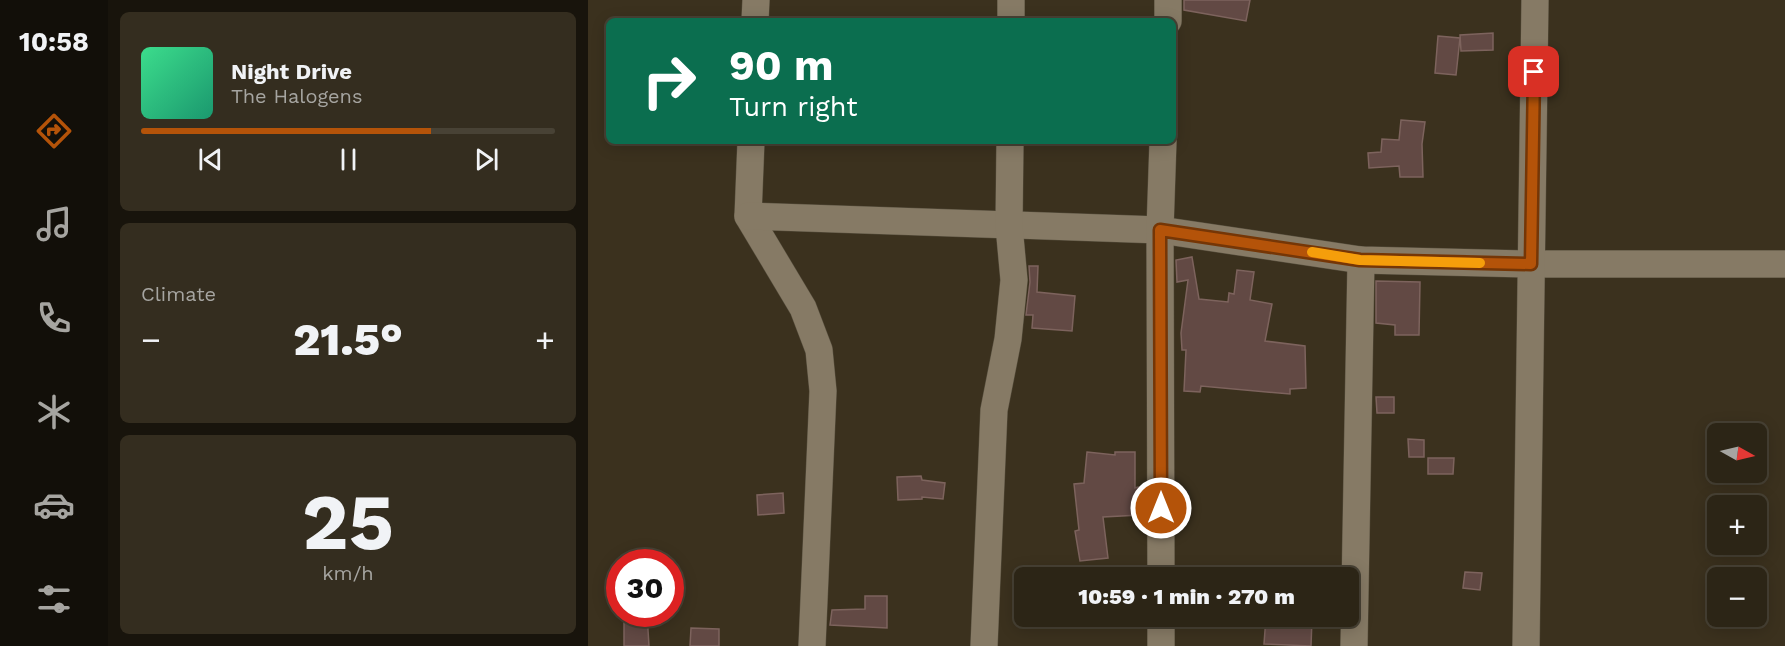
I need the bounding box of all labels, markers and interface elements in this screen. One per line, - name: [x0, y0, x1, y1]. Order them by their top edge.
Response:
- text: 10:58: [19, 26, 89, 58]
- text: 90 m: [729, 41, 833, 90]
- icon: right: [630, 42, 708, 120]
- pin: [1508, 46, 1559, 97]
- icon: arrive: [1517, 55, 1550, 88]
- text: Night Drive: [231, 59, 352, 84]
- text: The Halogens: [231, 84, 363, 108]
- text: Turn right: [729, 91, 858, 123]
- icon: directions: [33, 110, 75, 152]
- icon: previous: [194, 143, 227, 176]
- icon: pause: [332, 143, 365, 176]
- icon: next: [470, 143, 503, 176]
- icon: music: [33, 203, 75, 245]
- text: Climate: [141, 282, 216, 306]
- icon: phone: [33, 297, 75, 339]
- text: 21.5°: [293, 313, 403, 366]
- text: −: [141, 320, 161, 359]
- text: +: [535, 320, 555, 359]
- icon: climate: [33, 391, 75, 433]
- north arrow: [1707, 423, 1767, 483]
- map controls: [1707, 423, 1767, 627]
- text: 25: [302, 476, 394, 568]
- position arrow: [1129, 476, 1193, 540]
- icon: car: [33, 484, 75, 526]
- button: +: [1707, 495, 1767, 555]
- speed limit sign: 30: [606, 549, 684, 627]
- text: km/h: [322, 561, 374, 585]
- button: −: [1707, 567, 1767, 627]
- icon: filters: [33, 578, 75, 620]
- text: 10:59 · 1 min · 270 m: [1078, 584, 1295, 609]

